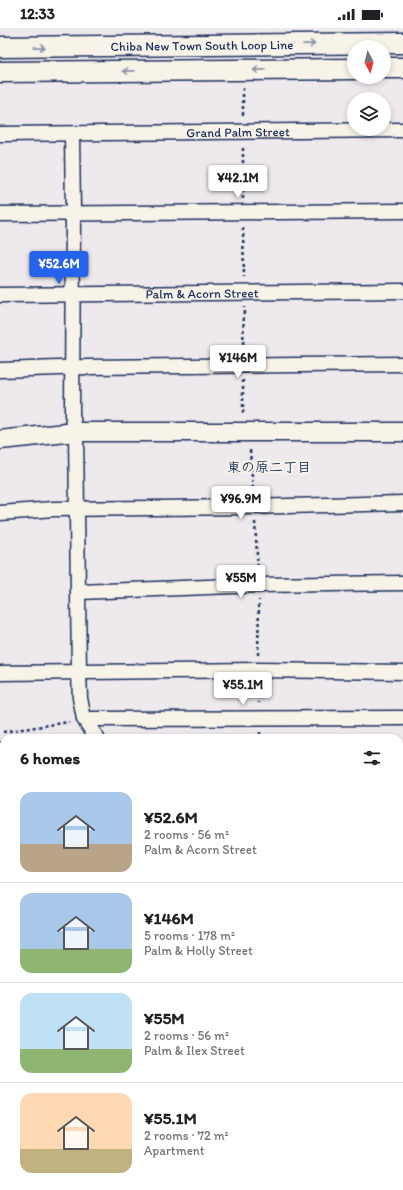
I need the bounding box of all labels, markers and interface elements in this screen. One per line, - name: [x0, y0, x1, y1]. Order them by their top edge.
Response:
- text: 12:33: [20, 5, 55, 23]
- street label: Chiba New Town South Loop Line: [110, 37, 294, 53]
- one-way arrow: [302, 40, 315, 48]
- north arrow: [347, 40, 391, 84]
- map controls: [347, 40, 391, 136]
- one-way arrow: [32, 43, 45, 51]
- one-way arrow: [253, 66, 266, 73]
- one-way arrow: [123, 67, 136, 75]
- button: layers: [347, 92, 391, 136]
- street label: Grand Palm Street: [186, 124, 290, 140]
- pin: ¥42.1M: [205, 165, 271, 199]
- text: ¥42.1M: [217, 170, 259, 185]
- pin: ¥52.6M: [26, 251, 92, 285]
- text: ¥52.6M: [38, 256, 80, 271]
- street label: Palm & Acorn Street: [145, 285, 259, 301]
- pin: ¥146M: [210, 345, 266, 379]
- text: ¥146M: [219, 350, 257, 365]
- district label: 東の原二丁目: [227, 459, 311, 476]
- pin: ¥96.9M: [208, 486, 274, 520]
- text: ¥96.9M: [220, 491, 262, 506]
- pin: ¥55M: [217, 565, 265, 599]
- text: ¥55M: [225, 570, 257, 585]
- pin: ¥55.1M: [210, 672, 276, 706]
- text: ¥55.1M: [223, 677, 263, 692]
- icon: filters: [361, 747, 383, 769]
- text: 6 homes: [20, 748, 80, 768]
- text: ¥52.6M: [144, 807, 198, 827]
- icon: home: [52, 808, 100, 856]
- text: 2 rooms · 56 m²: [144, 827, 229, 842]
- text: Palm & Acorn Street: [144, 842, 257, 857]
- text: ¥146M: [144, 908, 194, 928]
- icon: home: [52, 909, 100, 957]
- text: 5 rooms · 178 m²: [144, 928, 235, 943]
- text: Palm & Holly Street: [144, 943, 253, 958]
- text: ¥55M: [144, 1008, 185, 1028]
- icon: home: [52, 1009, 100, 1057]
- text: 2 rooms · 56 m²: [144, 1028, 229, 1043]
- text: Palm & Ilex Street: [144, 1043, 245, 1058]
- text: ¥55.1M: [144, 1108, 197, 1128]
- icon: home: [52, 1109, 100, 1157]
- text: 2 rooms · 72 m²: [144, 1128, 229, 1143]
- text: Apartment: [144, 1143, 205, 1158]

